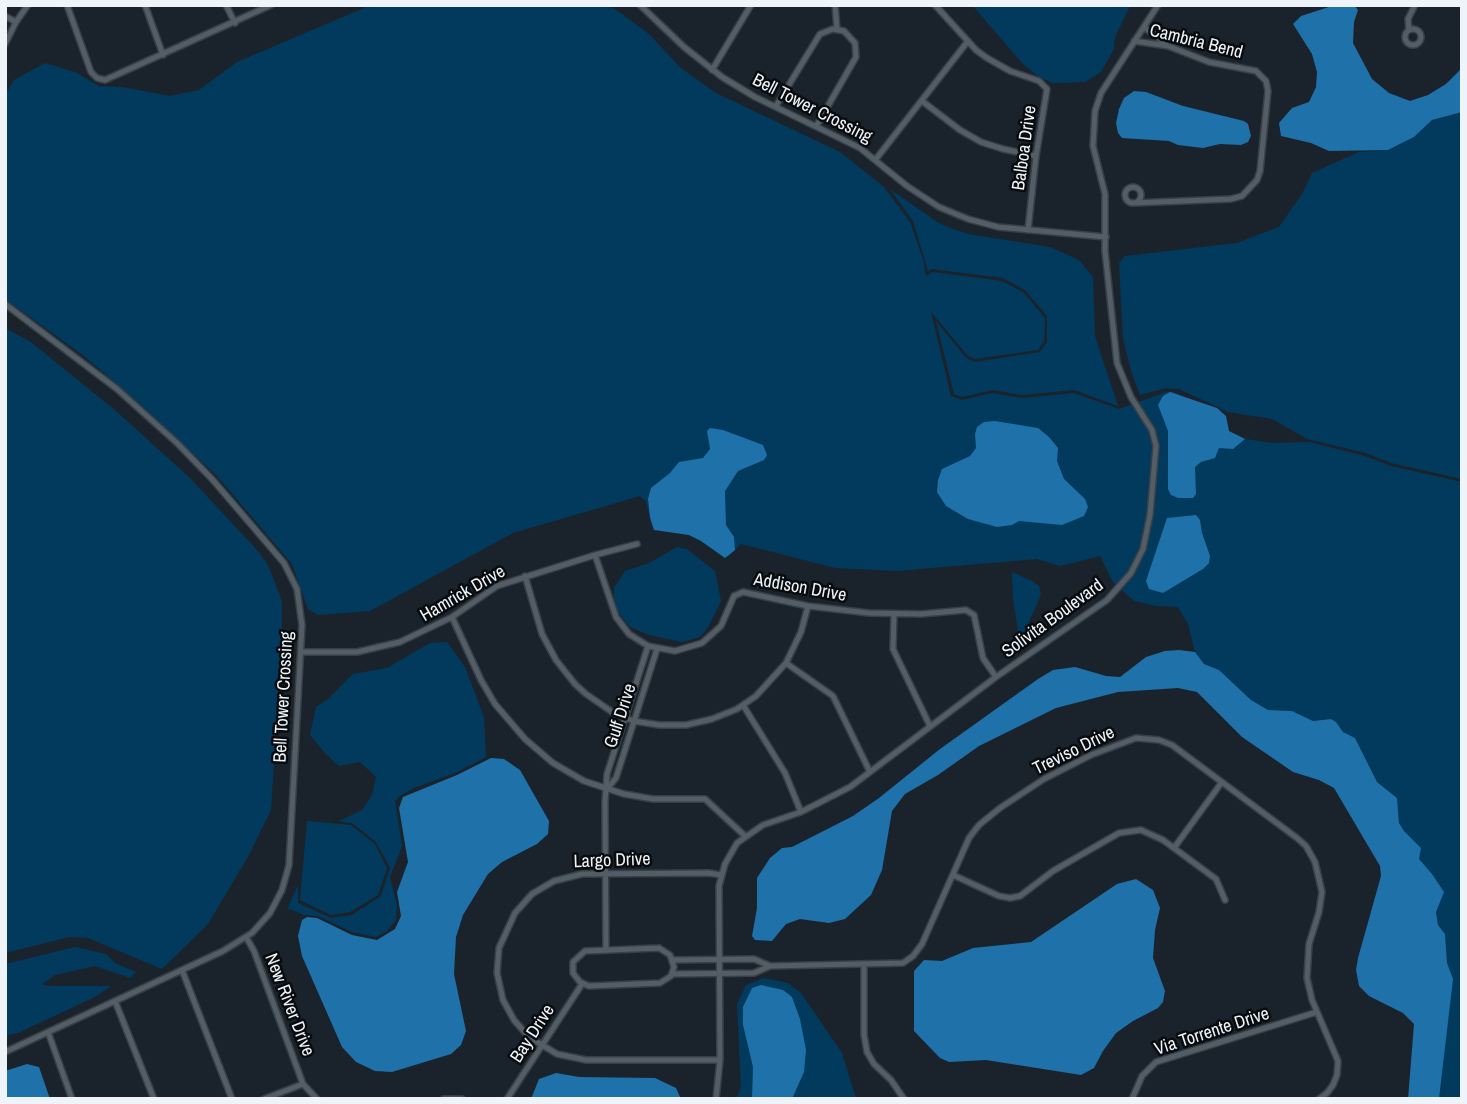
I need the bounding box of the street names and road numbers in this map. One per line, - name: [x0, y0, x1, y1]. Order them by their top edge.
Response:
- street label: Cambria Bend: [1147, 20, 1245, 64]
- street label: Bell Tower Crossing: [749, 70, 875, 148]
- street label: Balboa Drive: [1008, 104, 1042, 192]
- street label: Hamrick Drive: [417, 561, 509, 627]
- street label: Addison Drive: [752, 569, 848, 607]
- street label: Solivita Boulevard: [998, 575, 1108, 663]
- street label: Bell Tower Crossing: [270, 631, 298, 763]
- street label: Gulf Drive: [600, 681, 642, 751]
- street label: Treviso Drive: [1030, 722, 1118, 780]
- street label: Largo Drive: [573, 849, 651, 873]
- street label: New River Drive: [260, 951, 318, 1059]
- street label: Bay Drive: [506, 1001, 560, 1067]
- street label: Via Torrente Drive: [1152, 1003, 1272, 1061]

